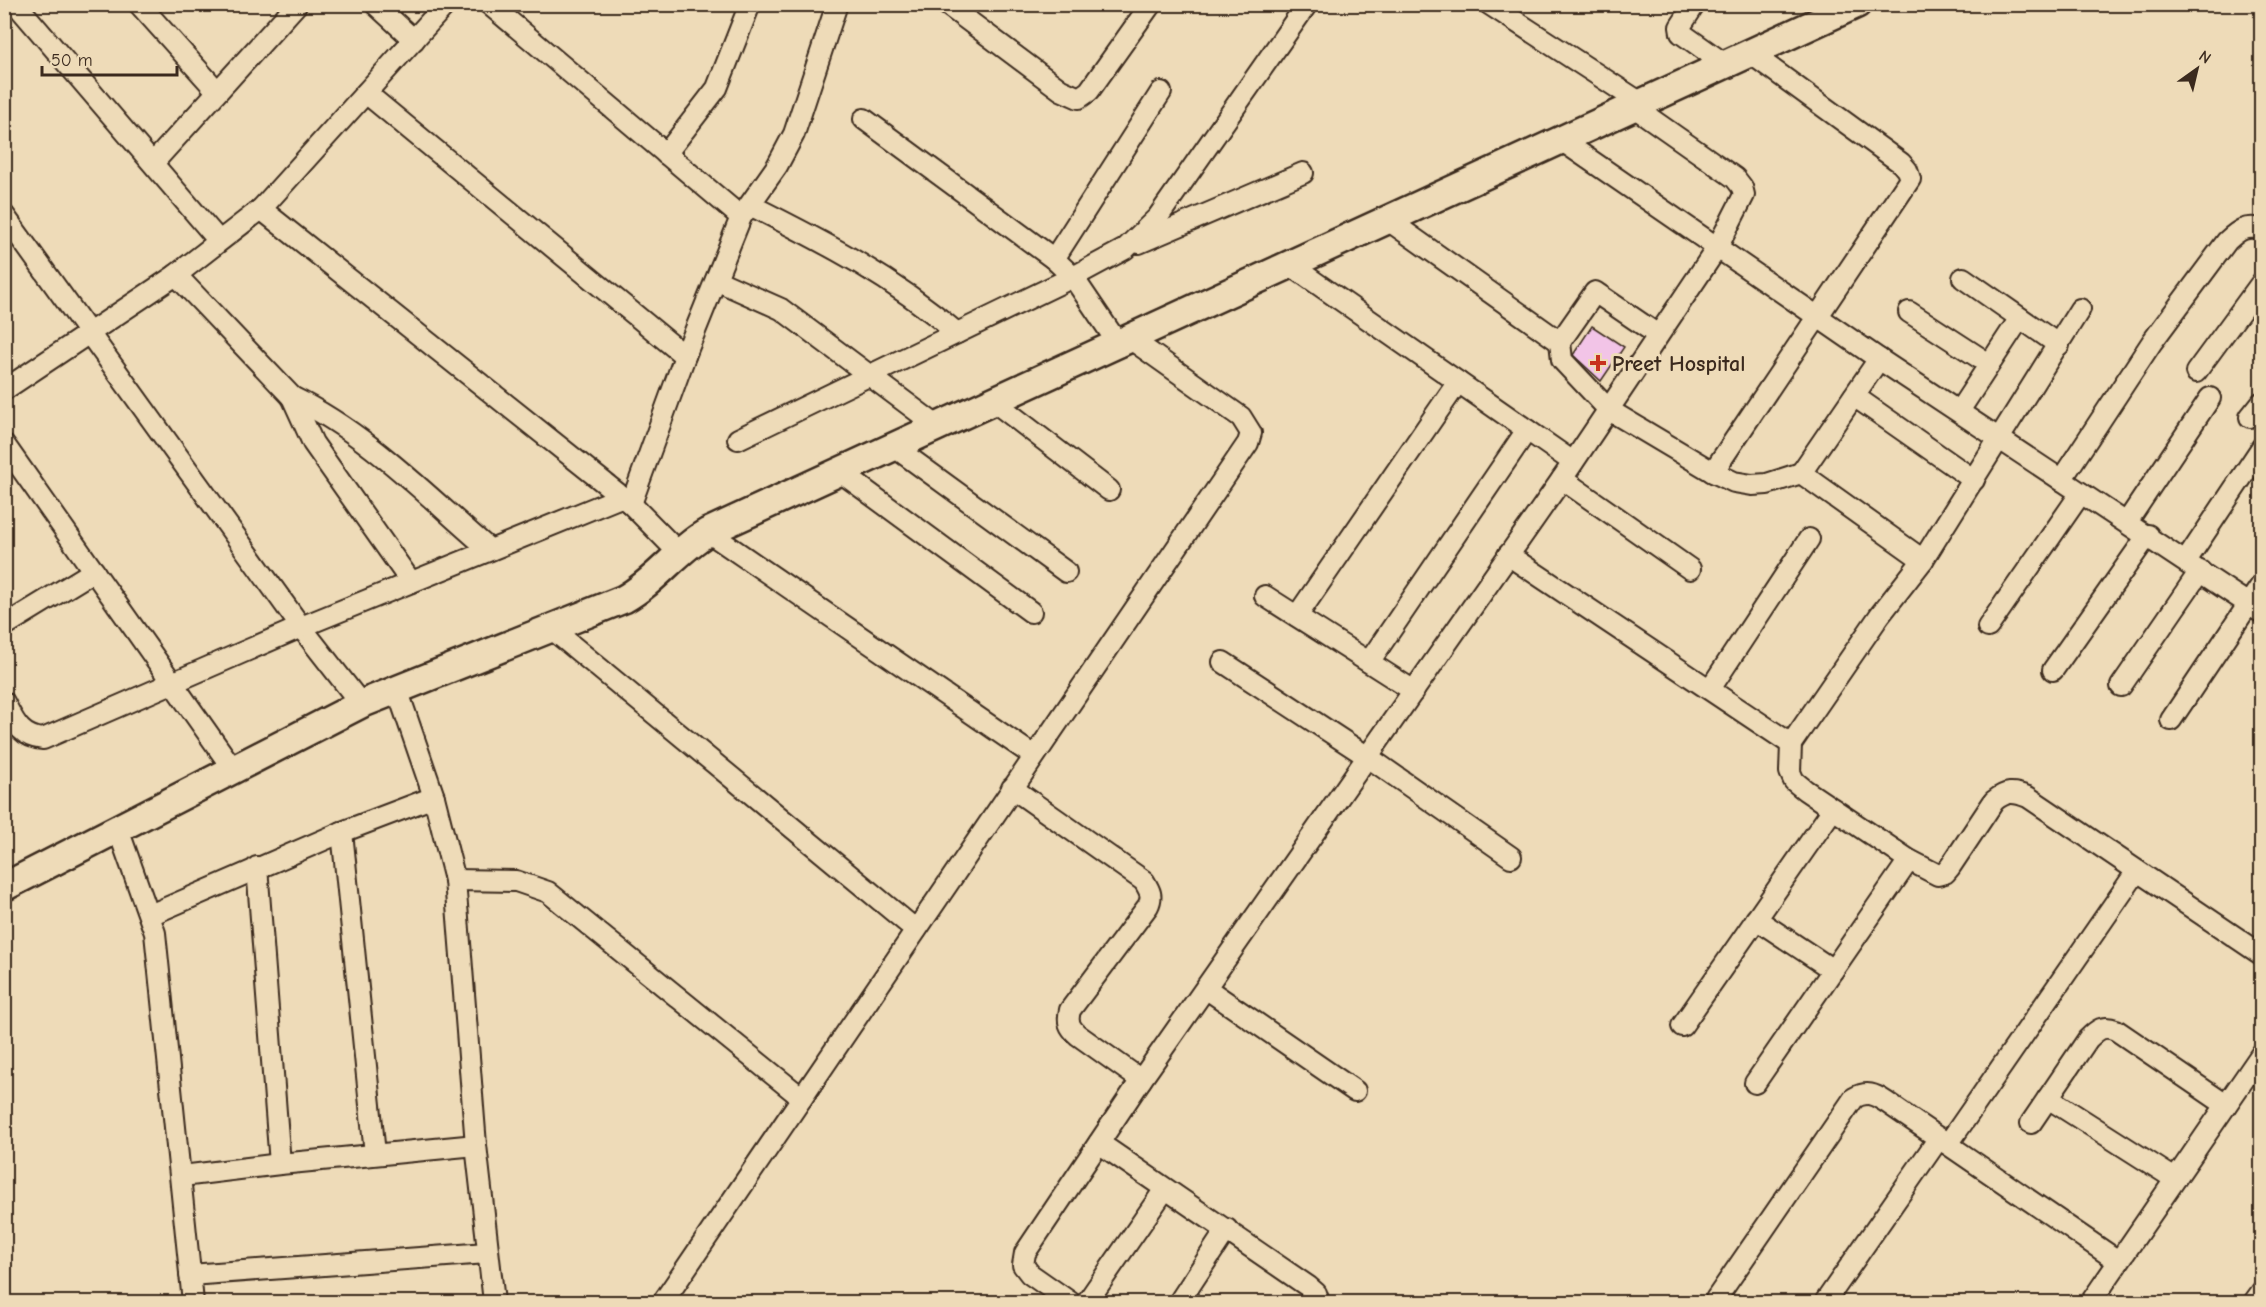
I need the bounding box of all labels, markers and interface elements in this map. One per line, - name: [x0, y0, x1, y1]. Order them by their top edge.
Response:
- scale bar: [42, 39, 177, 77]
- north arrow: [2167, 39, 2227, 99]
- text: N: [2195, 47, 2214, 68]
- text: 50 m: [51, 50, 93, 71]
- place label: Preet Hospital: [1612, 351, 1745, 377]
- marker: Preet Hospital: [1589, 354, 1607, 372]

